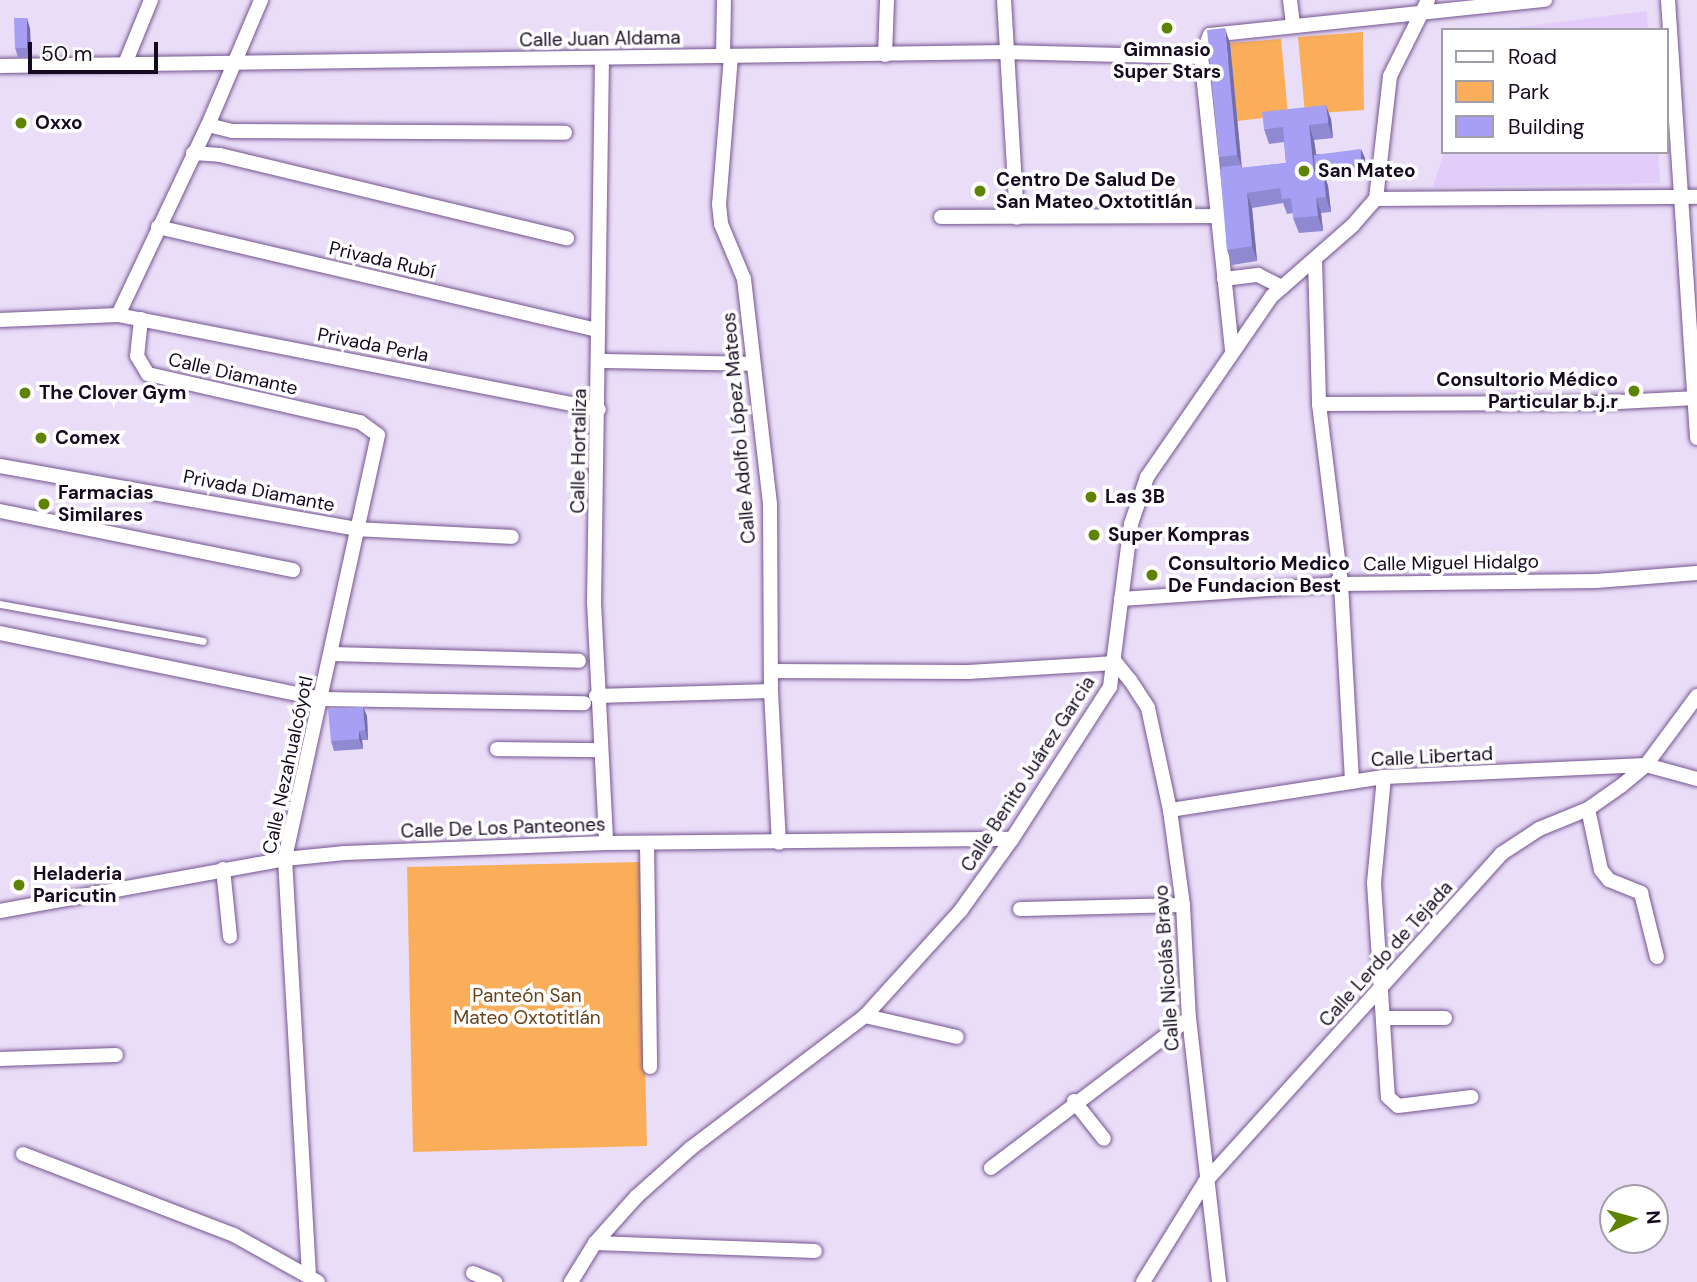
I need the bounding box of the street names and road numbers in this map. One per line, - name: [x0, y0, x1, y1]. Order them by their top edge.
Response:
- street label: Calle Juan Aldama: [519, 26, 681, 52]
- street label: Privada Rubí: [327, 237, 437, 283]
- street label: Calle Adolfo López Mateos: [718, 311, 760, 545]
- street label: Privada Perla: [316, 323, 430, 367]
- street label: Calle Diamante: [166, 348, 300, 400]
- street label: Calle Hortaliza: [567, 388, 591, 514]
- street label: Privada Diamante: [181, 465, 337, 517]
- street label: Calle Miguel Hidalgo: [1363, 550, 1539, 576]
- street label: Calle Benito Juárez Garcia: [956, 672, 1100, 876]
- street label: Calle Nezahualcóyotl: [258, 674, 318, 856]
- street label: Calle Libertad: [1370, 742, 1494, 772]
- street label: Calle De Los Panteones: [400, 813, 606, 843]
- street label: Calle Lerdo de Tejada: [1315, 876, 1457, 1032]
- street label: Calle Nicolás Bravo: [1150, 884, 1184, 1052]

